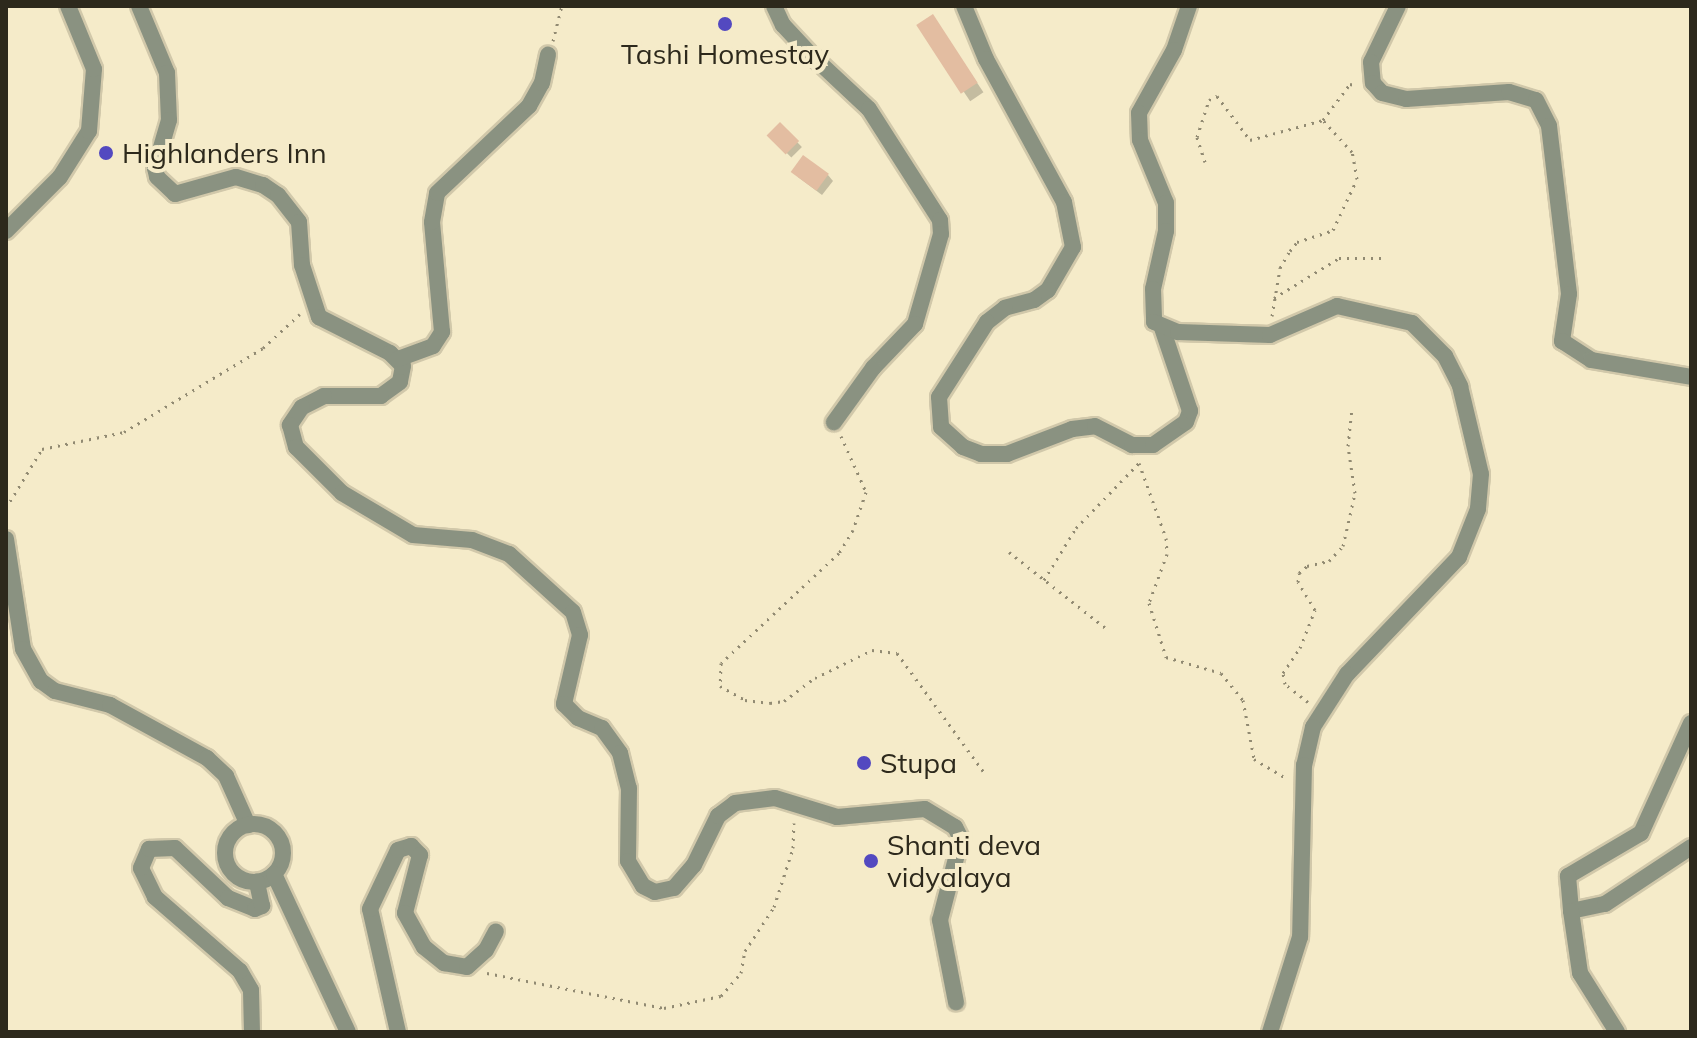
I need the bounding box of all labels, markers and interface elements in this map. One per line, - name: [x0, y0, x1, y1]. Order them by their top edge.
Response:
- marker: Tashi Homestay: [716, 15, 734, 33]
- place label: Tashi Homestay: [621, 37, 829, 71]
- place label: Highlanders Inn: [122, 136, 327, 170]
- marker: Highlanders Inn: [97, 144, 115, 162]
- place label: Stupa: [880, 746, 957, 780]
- marker: Stupa: [855, 754, 873, 772]
- place label: Shanti deva vidyalaya: [887, 828, 1041, 894]
- marker: Shanti deva vidyalaya: [862, 852, 880, 870]

